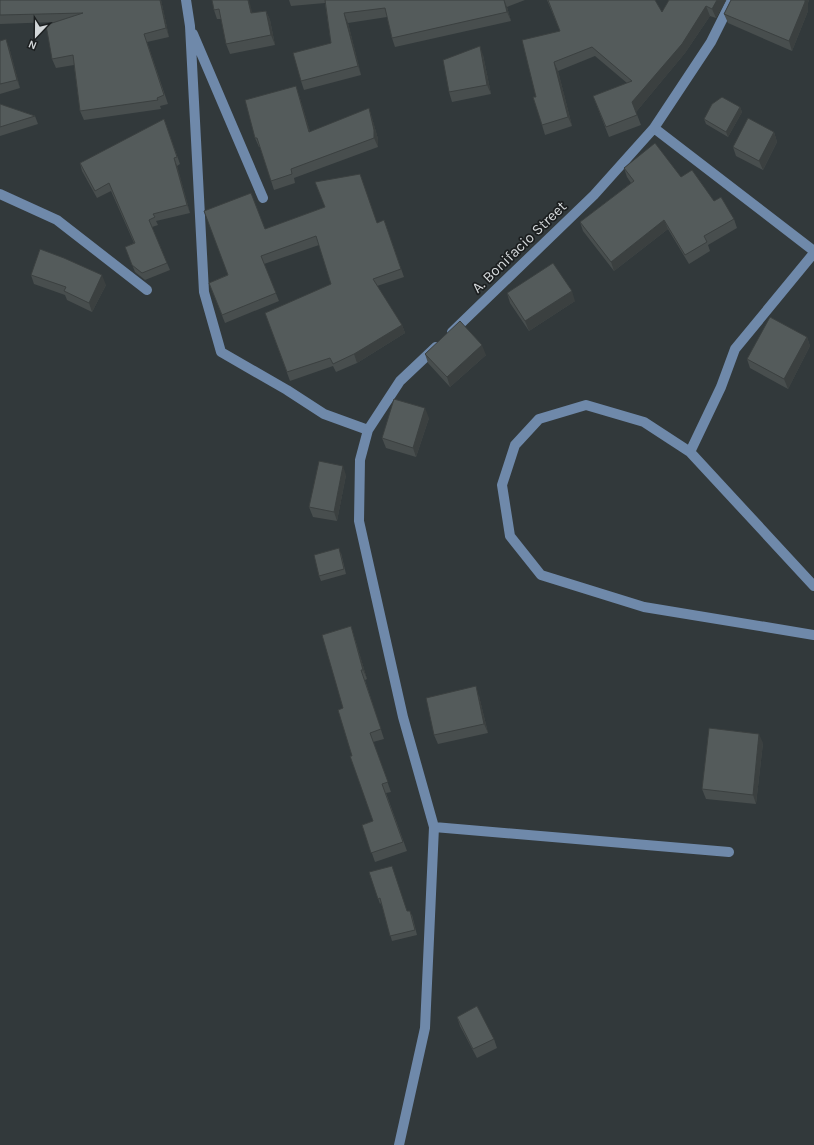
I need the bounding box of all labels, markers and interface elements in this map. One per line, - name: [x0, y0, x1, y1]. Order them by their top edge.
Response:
- north arrow: [16, 16, 56, 56]
- text: N: [26, 37, 39, 52]
- street label: A. Bonifacio Street: [468, 197, 570, 297]

